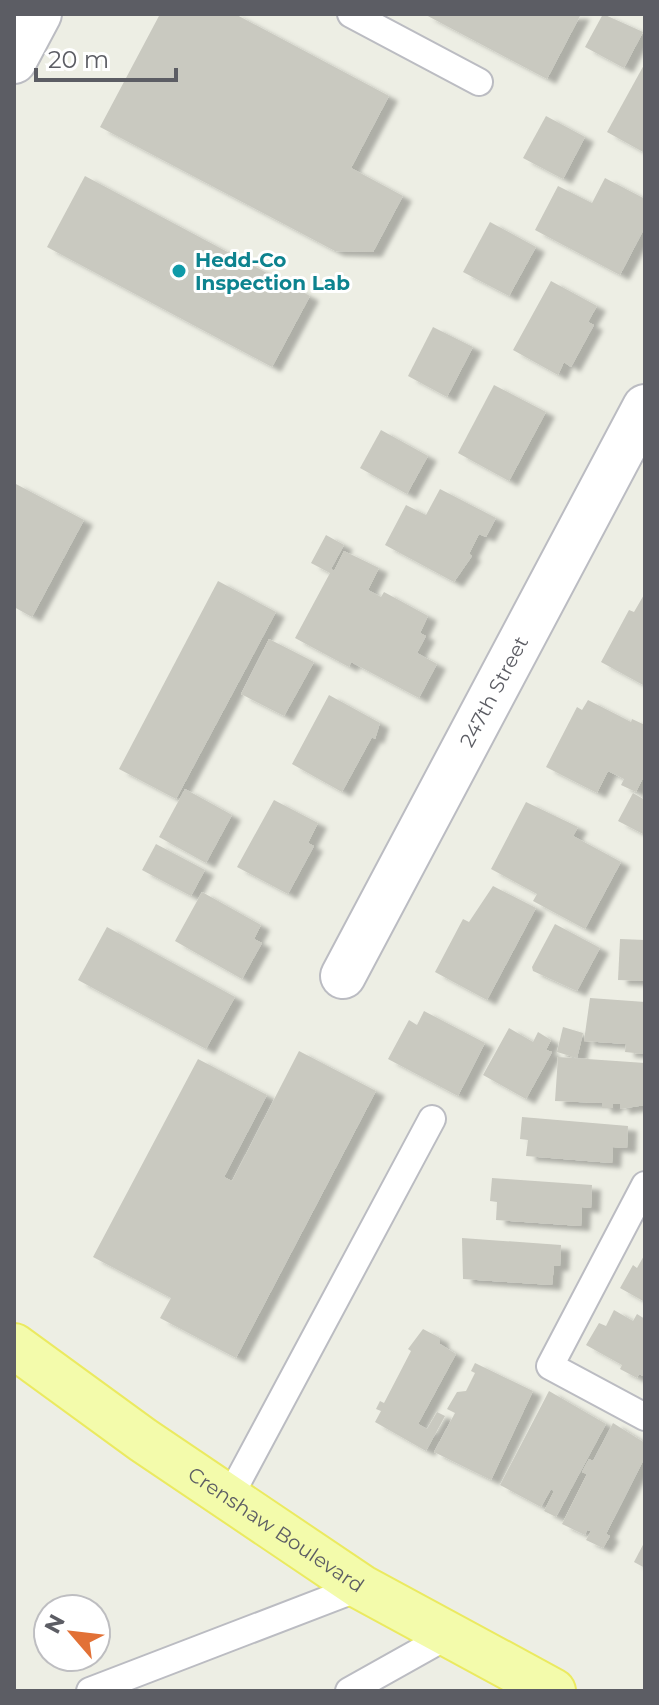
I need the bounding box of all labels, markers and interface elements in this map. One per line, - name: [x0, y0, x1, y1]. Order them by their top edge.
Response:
- scale bar: [36, 32, 176, 82]
- text: 20 m: [48, 45, 109, 74]
- place label: Hedd-Co Inspection Lab: [195, 248, 350, 295]
- marker: Hedd-Co Inspection Lab: [170, 262, 188, 280]
- street label: 247th Street: [455, 632, 533, 751]
- street label: Crenshaw Boulevard: [183, 1462, 369, 1598]
- north arrow: [32, 1593, 112, 1673]
- text: N: [39, 1610, 71, 1638]

